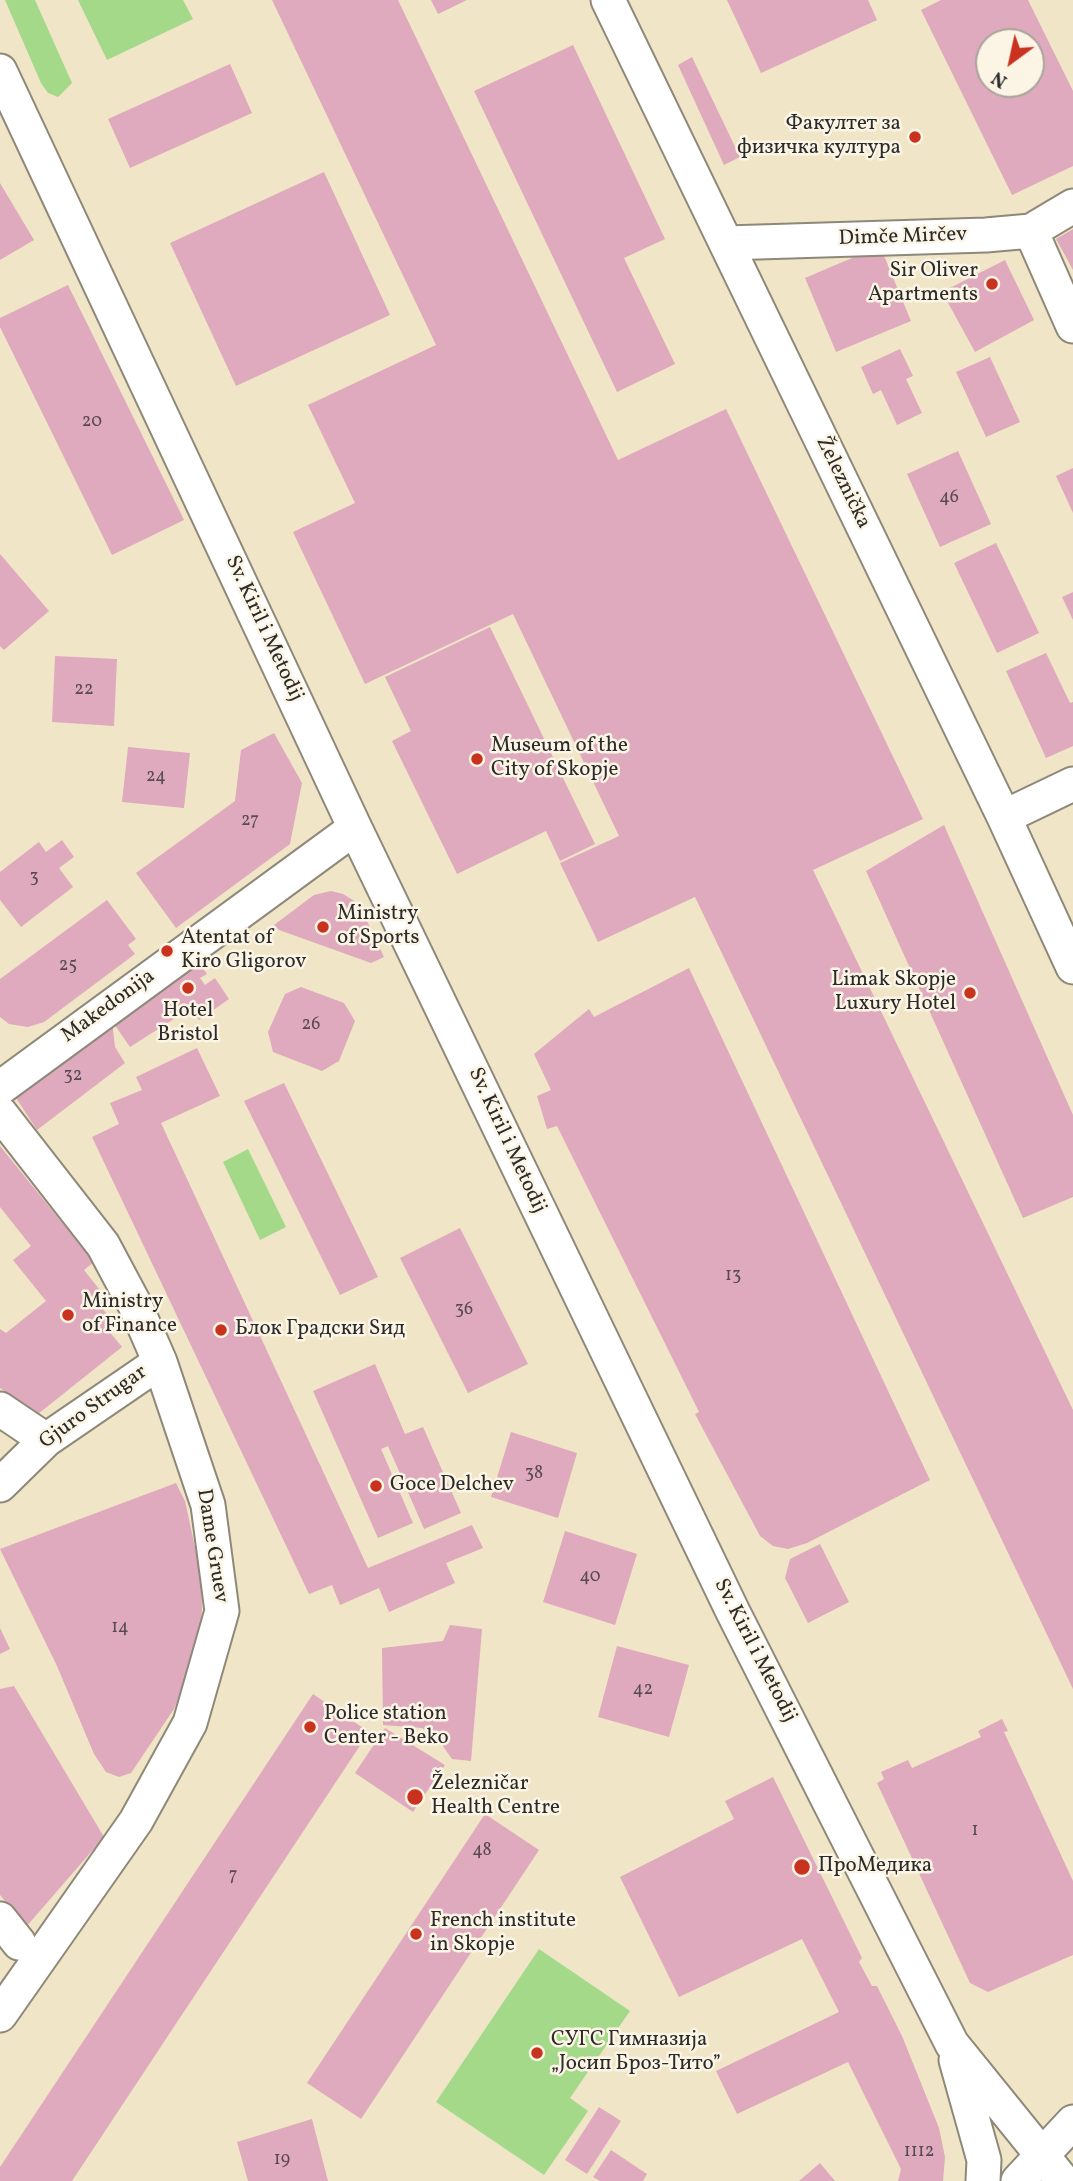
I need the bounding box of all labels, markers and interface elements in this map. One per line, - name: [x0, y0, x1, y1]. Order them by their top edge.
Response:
- north arrow: [975, 28, 1045, 98]
- text: N: [987, 64, 1013, 94]
- place label: Факултет за физичка култура: [737, 112, 901, 162]
- marker: Факултет за физичка култура: [907, 129, 923, 145]
- street label: Dimče Mirčev: [838, 223, 968, 253]
- place label: Sir Oliver Apartments: [868, 259, 978, 309]
- marker: Sir Oliver Apartments: [984, 276, 1000, 292]
- house number: 20: [82, 412, 102, 434]
- street label: Železnička: [809, 433, 875, 533]
- house number: 46: [939, 488, 959, 510]
- street label: Sv. Kiril i Metodij: [218, 552, 308, 706]
- house number: 22: [74, 680, 94, 702]
- place label: Museum of the City of Skopje: [491, 734, 628, 784]
- marker: Museum of the City of Skopje: [469, 751, 485, 767]
- house number: 24: [146, 767, 166, 789]
- house number: 27: [241, 811, 259, 833]
- house number: 3: [29, 868, 39, 890]
- place label: Ministry of Sports: [337, 902, 420, 952]
- marker: Ministry of Sports: [315, 919, 331, 935]
- place label: Atentat of Kiro Gligorov: [181, 926, 306, 976]
- marker: Atentat of Kiro Gligorov: [159, 943, 175, 959]
- house number: 25: [59, 956, 77, 978]
- street label: Makedonija: [57, 965, 161, 1049]
- place label: Limak Skopje Luxury Hotel: [831, 968, 956, 1018]
- marker: Hotel Bristol: [180, 980, 196, 996]
- marker: Limak Skopje Luxury Hotel: [962, 985, 978, 1001]
- place label: Hotel Bristol: [157, 999, 219, 1049]
- house number: 26: [302, 1015, 320, 1037]
- street label: Sv. Kiril i Metodij: [461, 1064, 551, 1218]
- house number: 32: [64, 1066, 82, 1088]
- house number: 13: [725, 1266, 741, 1288]
- place label: Ministry of Finance: [82, 1290, 177, 1340]
- house number: 36: [455, 1300, 473, 1322]
- marker: Ministry of Finance: [60, 1307, 76, 1323]
- place label: Блок Градски Sид: [235, 1317, 405, 1343]
- marker: Блок Градски Sид: [213, 1322, 229, 1338]
- street label: Gjuro Strugar: [35, 1361, 153, 1455]
- house number: 38: [525, 1464, 543, 1486]
- place label: Goce Delchev: [390, 1473, 514, 1499]
- marker: Goce Delchev: [368, 1478, 384, 1494]
- street label: Dame Gruev: [190, 1487, 232, 1605]
- house number: 40: [579, 1567, 601, 1589]
- street label: Sv. Kiril i Metodij: [707, 1575, 801, 1727]
- house number: 14: [111, 1618, 129, 1640]
- house number: 42: [633, 1680, 653, 1702]
- place label: Police station Center - Beko: [324, 1702, 449, 1752]
- marker: Police station Center - Beko: [302, 1719, 318, 1735]
- place label: Železničar Health Centre: [431, 1772, 560, 1822]
- marker: Železničar Health Centre: [405, 1787, 425, 1807]
- house number: 1: [972, 1821, 978, 1843]
- house number: 48: [472, 1841, 492, 1863]
- place label: ПроМедика: [818, 1854, 932, 1880]
- marker: ПроМедика: [792, 1857, 812, 1877]
- house number: 7: [229, 1866, 237, 1888]
- place label: French institute in Skopje: [430, 1909, 576, 1959]
- marker: French institute in Skopje: [408, 1926, 424, 1942]
- place label: СУГС Гимназија „Јосип Броз-Тито”: [551, 2028, 721, 2078]
- marker: СУГС Гимназија „Јосип Броз-Тито”: [529, 2045, 545, 2061]
- house number: 1112: [904, 2142, 934, 2164]
- house number: 19: [274, 2150, 290, 2172]

